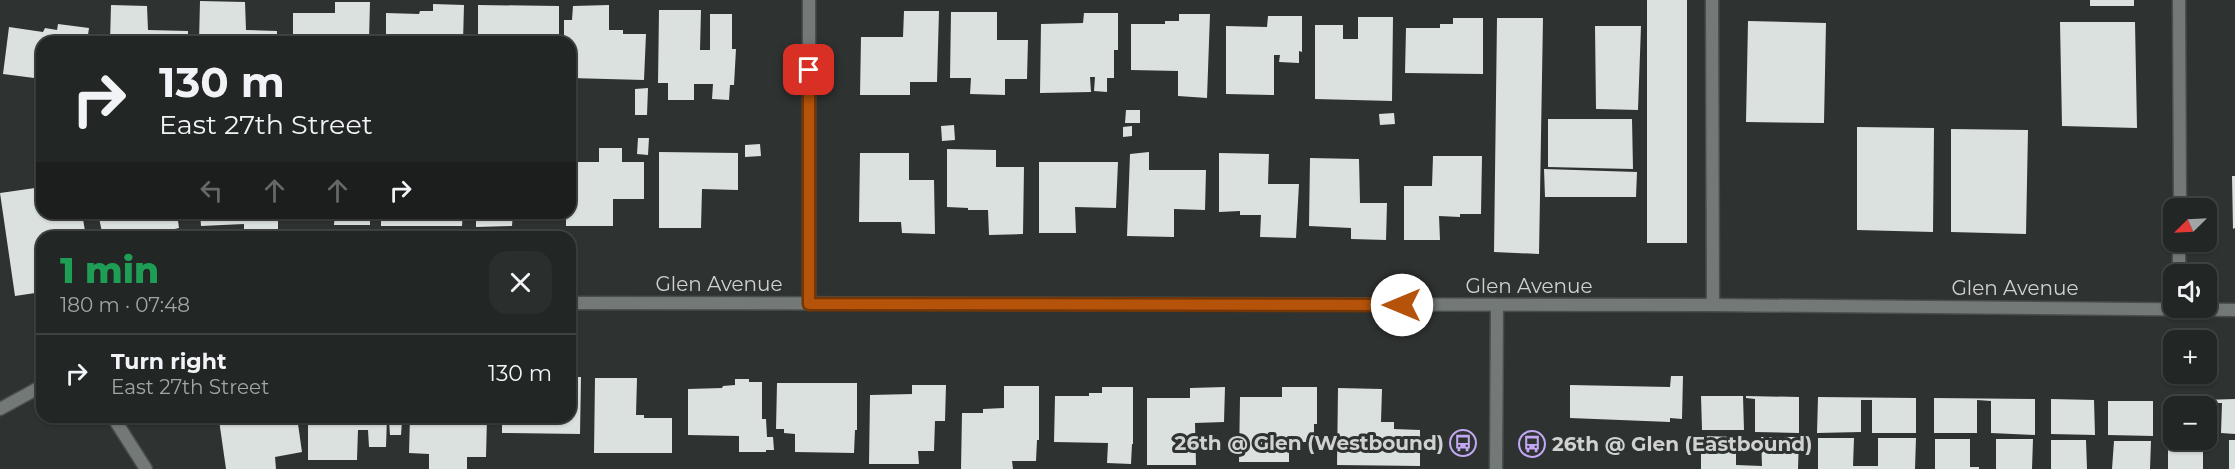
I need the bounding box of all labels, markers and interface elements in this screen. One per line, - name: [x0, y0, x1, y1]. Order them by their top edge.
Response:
- pin: [783, 44, 834, 95]
- icon: arrive: [792, 53, 825, 86]
- text: 130 m: [159, 56, 285, 108]
- icon: right: [60, 60, 138, 138]
- text: East 27th Street: [159, 108, 373, 141]
- icon: left: [195, 174, 228, 207]
- icon: ahead: [258, 174, 291, 207]
- icon: ahead: [321, 174, 354, 207]
- icon: right: [384, 174, 417, 207]
- north arrow: [2163, 198, 2217, 252]
- map controls: [2163, 198, 2217, 450]
- text: 1 min: [60, 248, 159, 292]
- button: close: [489, 251, 552, 314]
- button: sound: [2163, 264, 2217, 318]
- street label: Glen Avenue: [655, 272, 783, 296]
- position arrow: [1370, 273, 1434, 337]
- street label: Glen Avenue: [1465, 274, 1593, 298]
- street label: Glen Avenue: [1951, 276, 2079, 300]
- text: 180 m · 07:48: [60, 293, 190, 317]
- button: +: [2163, 330, 2217, 384]
- text: Turn right: [111, 348, 226, 375]
- icon: right: [60, 357, 93, 390]
- text: 130 m: [488, 360, 552, 387]
- text: East 27th Street: [111, 375, 269, 399]
- button: −: [2163, 396, 2217, 450]
- bus stop icon: 26th @ Glen (Westbound): [1448, 428, 1478, 458]
- bus stop icon: 26th @ Glen (Eastbound): [1517, 429, 1547, 459]
- place label: 26th @ Glen (Westbound): [1175, 431, 1444, 455]
- place label: 26th @ Glen (Eastbound): [1552, 432, 1812, 456]

